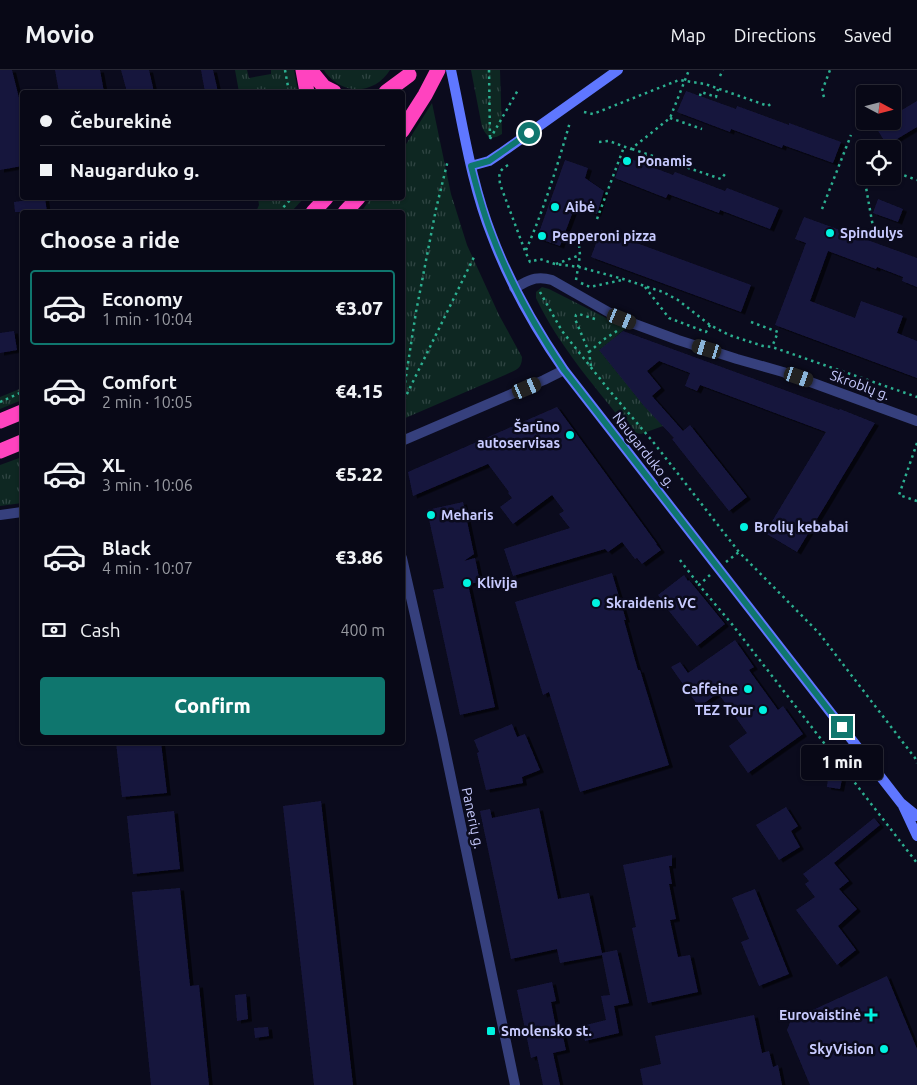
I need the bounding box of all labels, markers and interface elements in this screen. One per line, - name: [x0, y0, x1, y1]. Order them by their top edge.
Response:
- text: Movio: [25, 21, 95, 48]
- text: Map: [670, 25, 706, 45]
- text: Directions: [734, 25, 816, 45]
- text: Saved: [844, 25, 892, 45]
- north arrow: [856, 85, 901, 130]
- map controls: [856, 85, 901, 185]
- text: Čeburekinė: [70, 110, 172, 132]
- route start: [518, 122, 540, 144]
- button: locate: [856, 140, 901, 185]
- place label: Ponamis: [637, 153, 693, 169]
- marker: Ponamis: [621, 155, 633, 167]
- text: Naugarduko g.: [70, 159, 199, 181]
- place label: Aibė: [565, 199, 595, 215]
- marker: Aibė: [549, 201, 561, 213]
- place label: Spindulys: [840, 225, 904, 241]
- text: Choose a ride: [40, 227, 180, 252]
- marker: Spindulys: [824, 227, 836, 239]
- place label: Pepperoni pizza: [552, 228, 656, 244]
- marker: Pepperoni pizza: [536, 230, 548, 242]
- icon: car: [42, 285, 87, 330]
- text: Economy: [102, 288, 183, 310]
- text: €3.07: [335, 297, 383, 319]
- car: [605, 306, 638, 332]
- text: 1 min · 10:04: [102, 310, 193, 328]
- car: [690, 337, 723, 361]
- car: [782, 365, 815, 389]
- street label: Skroblų g.: [828, 367, 892, 403]
- icon: car: [42, 368, 87, 413]
- text: Comfort: [102, 371, 177, 393]
- car: [510, 375, 543, 401]
- text: €4.15: [335, 380, 383, 402]
- text: 2 min · 10:05: [102, 393, 193, 411]
- street label: Naugarduko g.: [610, 409, 678, 491]
- place label: Šarūno autoservisas: [477, 418, 560, 451]
- marker: Šarūno autoservisas: [564, 429, 576, 441]
- icon: car: [42, 451, 87, 496]
- text: XL: [102, 454, 125, 476]
- text: €5.22: [335, 463, 383, 485]
- text: 3 min · 10:06: [102, 476, 193, 494]
- place label: Meharis: [441, 507, 494, 523]
- marker: Meharis: [425, 509, 437, 521]
- place label: Brolių kebabai: [754, 519, 848, 536]
- marker: Brolių kebabai: [738, 521, 750, 533]
- icon: car: [42, 534, 87, 579]
- text: Black: [102, 537, 151, 559]
- text: €3.86: [335, 546, 383, 568]
- text: 4 min · 10:07: [102, 559, 193, 577]
- place label: Klivija: [477, 575, 518, 591]
- marker: Klivija: [461, 577, 473, 589]
- place label: Skraidenis VC: [606, 595, 696, 611]
- marker: Skraidenis VC: [590, 597, 602, 609]
- icon: cash: [40, 616, 68, 644]
- text: Cash: [80, 619, 121, 641]
- text: 400 m: [340, 621, 385, 639]
- button: Confirm: [40, 677, 385, 735]
- place label: Caffeine: [682, 681, 738, 697]
- marker: Caffeine: [742, 683, 754, 695]
- place label: TEZ Tour: [695, 702, 753, 718]
- marker: TEZ Tour: [757, 704, 769, 716]
- route end: [831, 716, 853, 738]
- callout: 1 min: [801, 744, 883, 780]
- text: 1 min: [822, 753, 862, 771]
- street label: Panerių g.: [459, 786, 487, 850]
- place label: Eurovaistinė: [779, 1007, 861, 1023]
- marker: Eurovaistinė: [865, 1009, 877, 1021]
- place label: Smolensko st.: [501, 1023, 592, 1039]
- marker: Smolensko st.: [485, 1025, 497, 1037]
- place label: SkyVision: [809, 1041, 874, 1057]
- marker: SkyVision: [878, 1043, 890, 1055]

